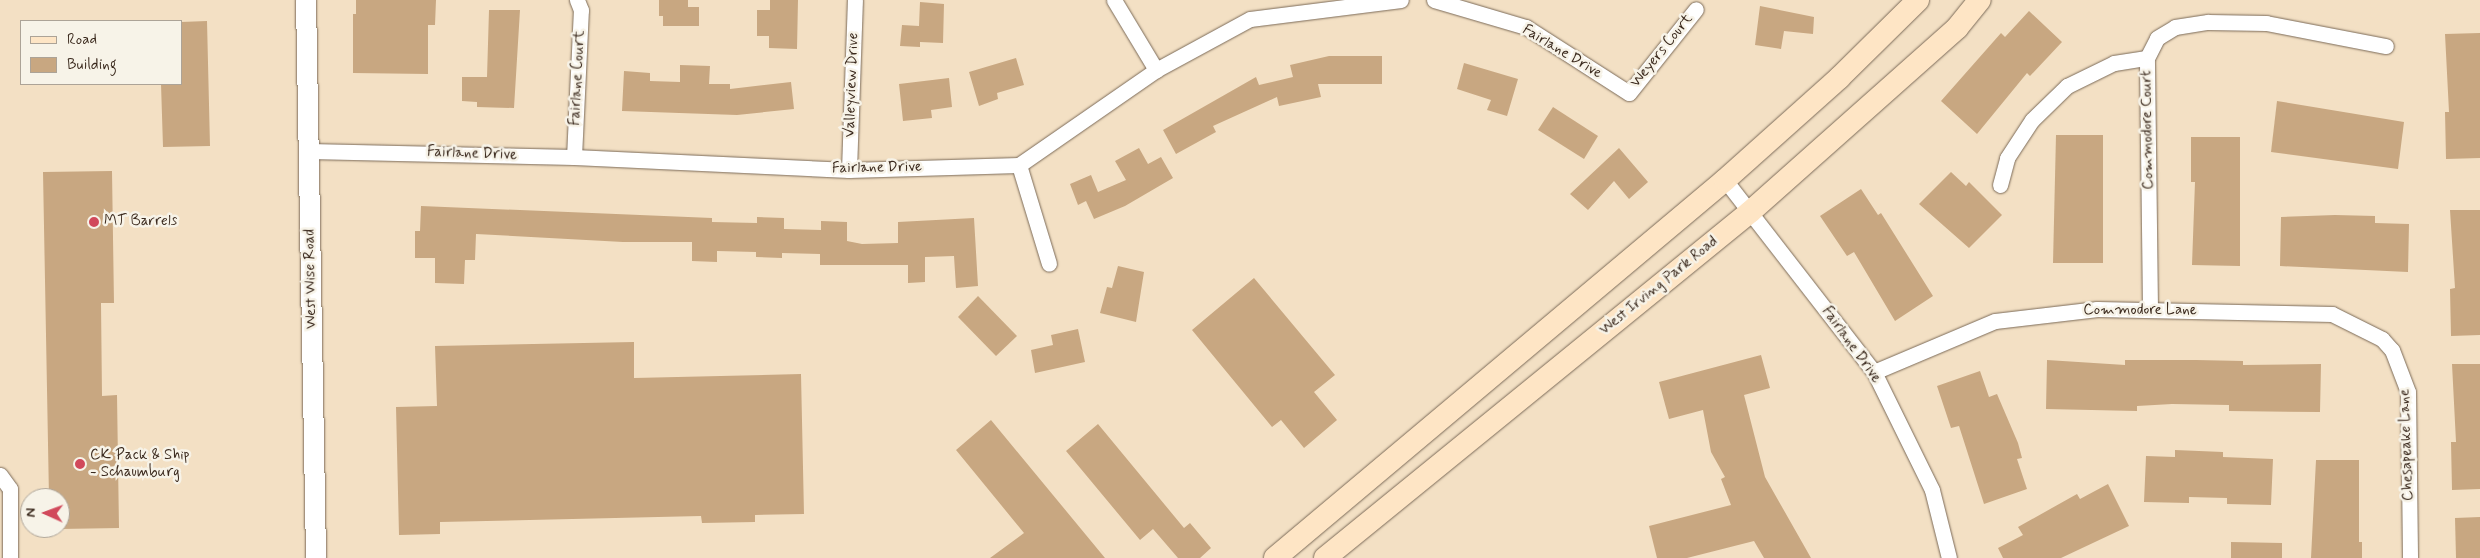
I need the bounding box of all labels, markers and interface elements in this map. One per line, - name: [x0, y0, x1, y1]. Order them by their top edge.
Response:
- street label: Weyers Court: [1627, 11, 1697, 91]
- legend: [20, 20, 182, 85]
- street label: Fairlane Drive: [1519, 21, 1605, 83]
- text: Road: [67, 30, 97, 50]
- street label: Fairlane Court: [567, 32, 589, 124]
- street label: Valleyview Drive: [841, 32, 863, 138]
- text: Building: [67, 55, 117, 75]
- street label: Commodore Court: [2138, 70, 2158, 190]
- street label: Fairlane Drive: [427, 143, 517, 165]
- street label: Fairlane Drive: [832, 158, 922, 178]
- place label: MT Barrels: [104, 213, 178, 231]
- marker: MT Barrels: [88, 216, 100, 228]
- street label: West Wise Road: [301, 229, 321, 329]
- street label: West Irving Park Road: [1597, 233, 1721, 339]
- street label: Commodore Lane: [2083, 302, 2197, 320]
- street label: Fairlane Drive: [1818, 304, 1884, 386]
- street label: Chesapeake Lane: [2396, 389, 2418, 501]
- place label: CK Pack & Ship - Schaumburg: [90, 446, 188, 481]
- marker: CK Pack & Ship - Schaumburg: [74, 458, 86, 470]
- north arrow: [20, 488, 70, 538]
- text: N: [22, 508, 40, 517]

